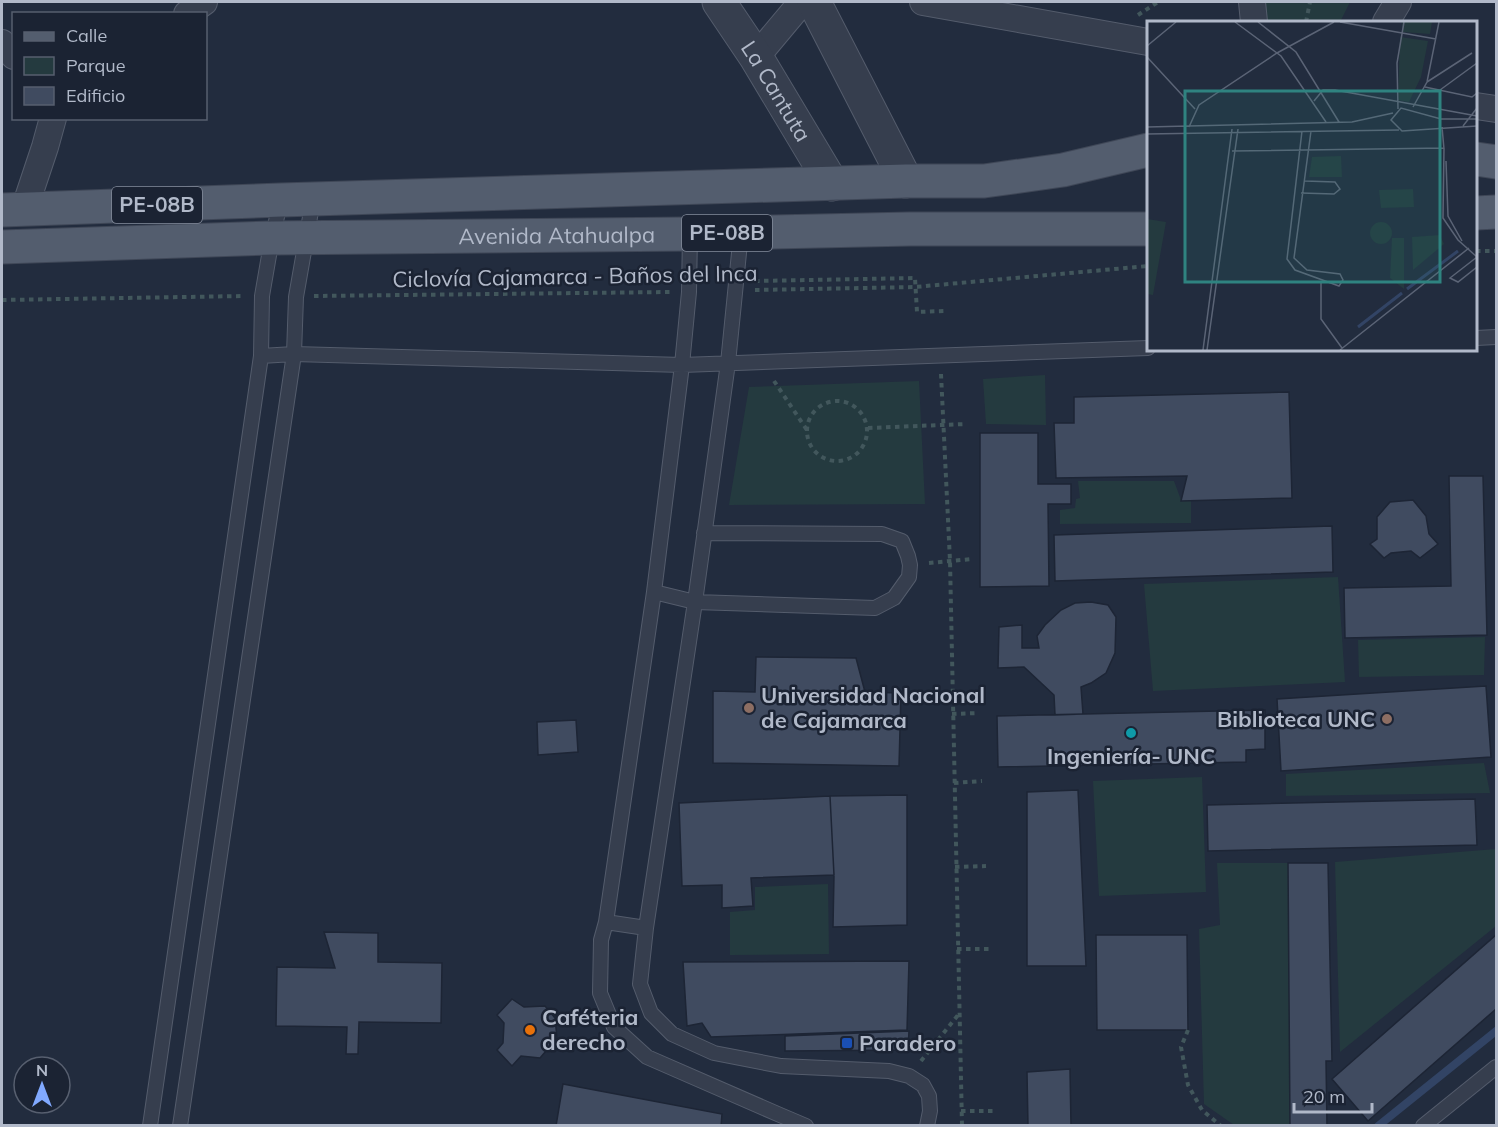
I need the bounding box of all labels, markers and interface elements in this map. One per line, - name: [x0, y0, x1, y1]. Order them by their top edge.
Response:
- legend: [12, 12, 207, 120]
- inset map: [1147, 21, 1477, 351]
- text: Calle: [66, 24, 107, 47]
- street label: La Cantuta: [735, 35, 817, 147]
- text: Parque: [66, 54, 125, 77]
- text: Edificio: [66, 84, 125, 107]
- road number: PE-08B: [112, 187, 202, 223]
- road number: PE-08B: [682, 215, 772, 251]
- street label: Avenida Atahualpa: [458, 220, 655, 250]
- street label: Ciclovía Cajamarca - Baños del Inca: [392, 259, 758, 293]
- place label: Universidad Nacional de Cajamarca: [761, 681, 985, 734]
- marker: Universidad Nacional de Cajamarca: [742, 701, 756, 715]
- place label: Biblioteca UNC: [1217, 705, 1375, 733]
- marker: Biblioteca UNC: [1380, 712, 1394, 726]
- marker: Ingeniería- UNC: [1124, 726, 1138, 740]
- place label: Ingeniería- UNC: [1047, 742, 1215, 770]
- place label: Caféteria derecho: [542, 1003, 638, 1056]
- marker: Caféteria derecho: [523, 1023, 537, 1037]
- place label: Paradero: [859, 1029, 956, 1057]
- marker: Paradero: [840, 1036, 854, 1050]
- north arrow: [12, 1055, 72, 1115]
- text: N: [36, 1060, 48, 1080]
- scale bar: [1294, 1076, 1372, 1114]
- text: 20 m: [1303, 1085, 1345, 1108]

